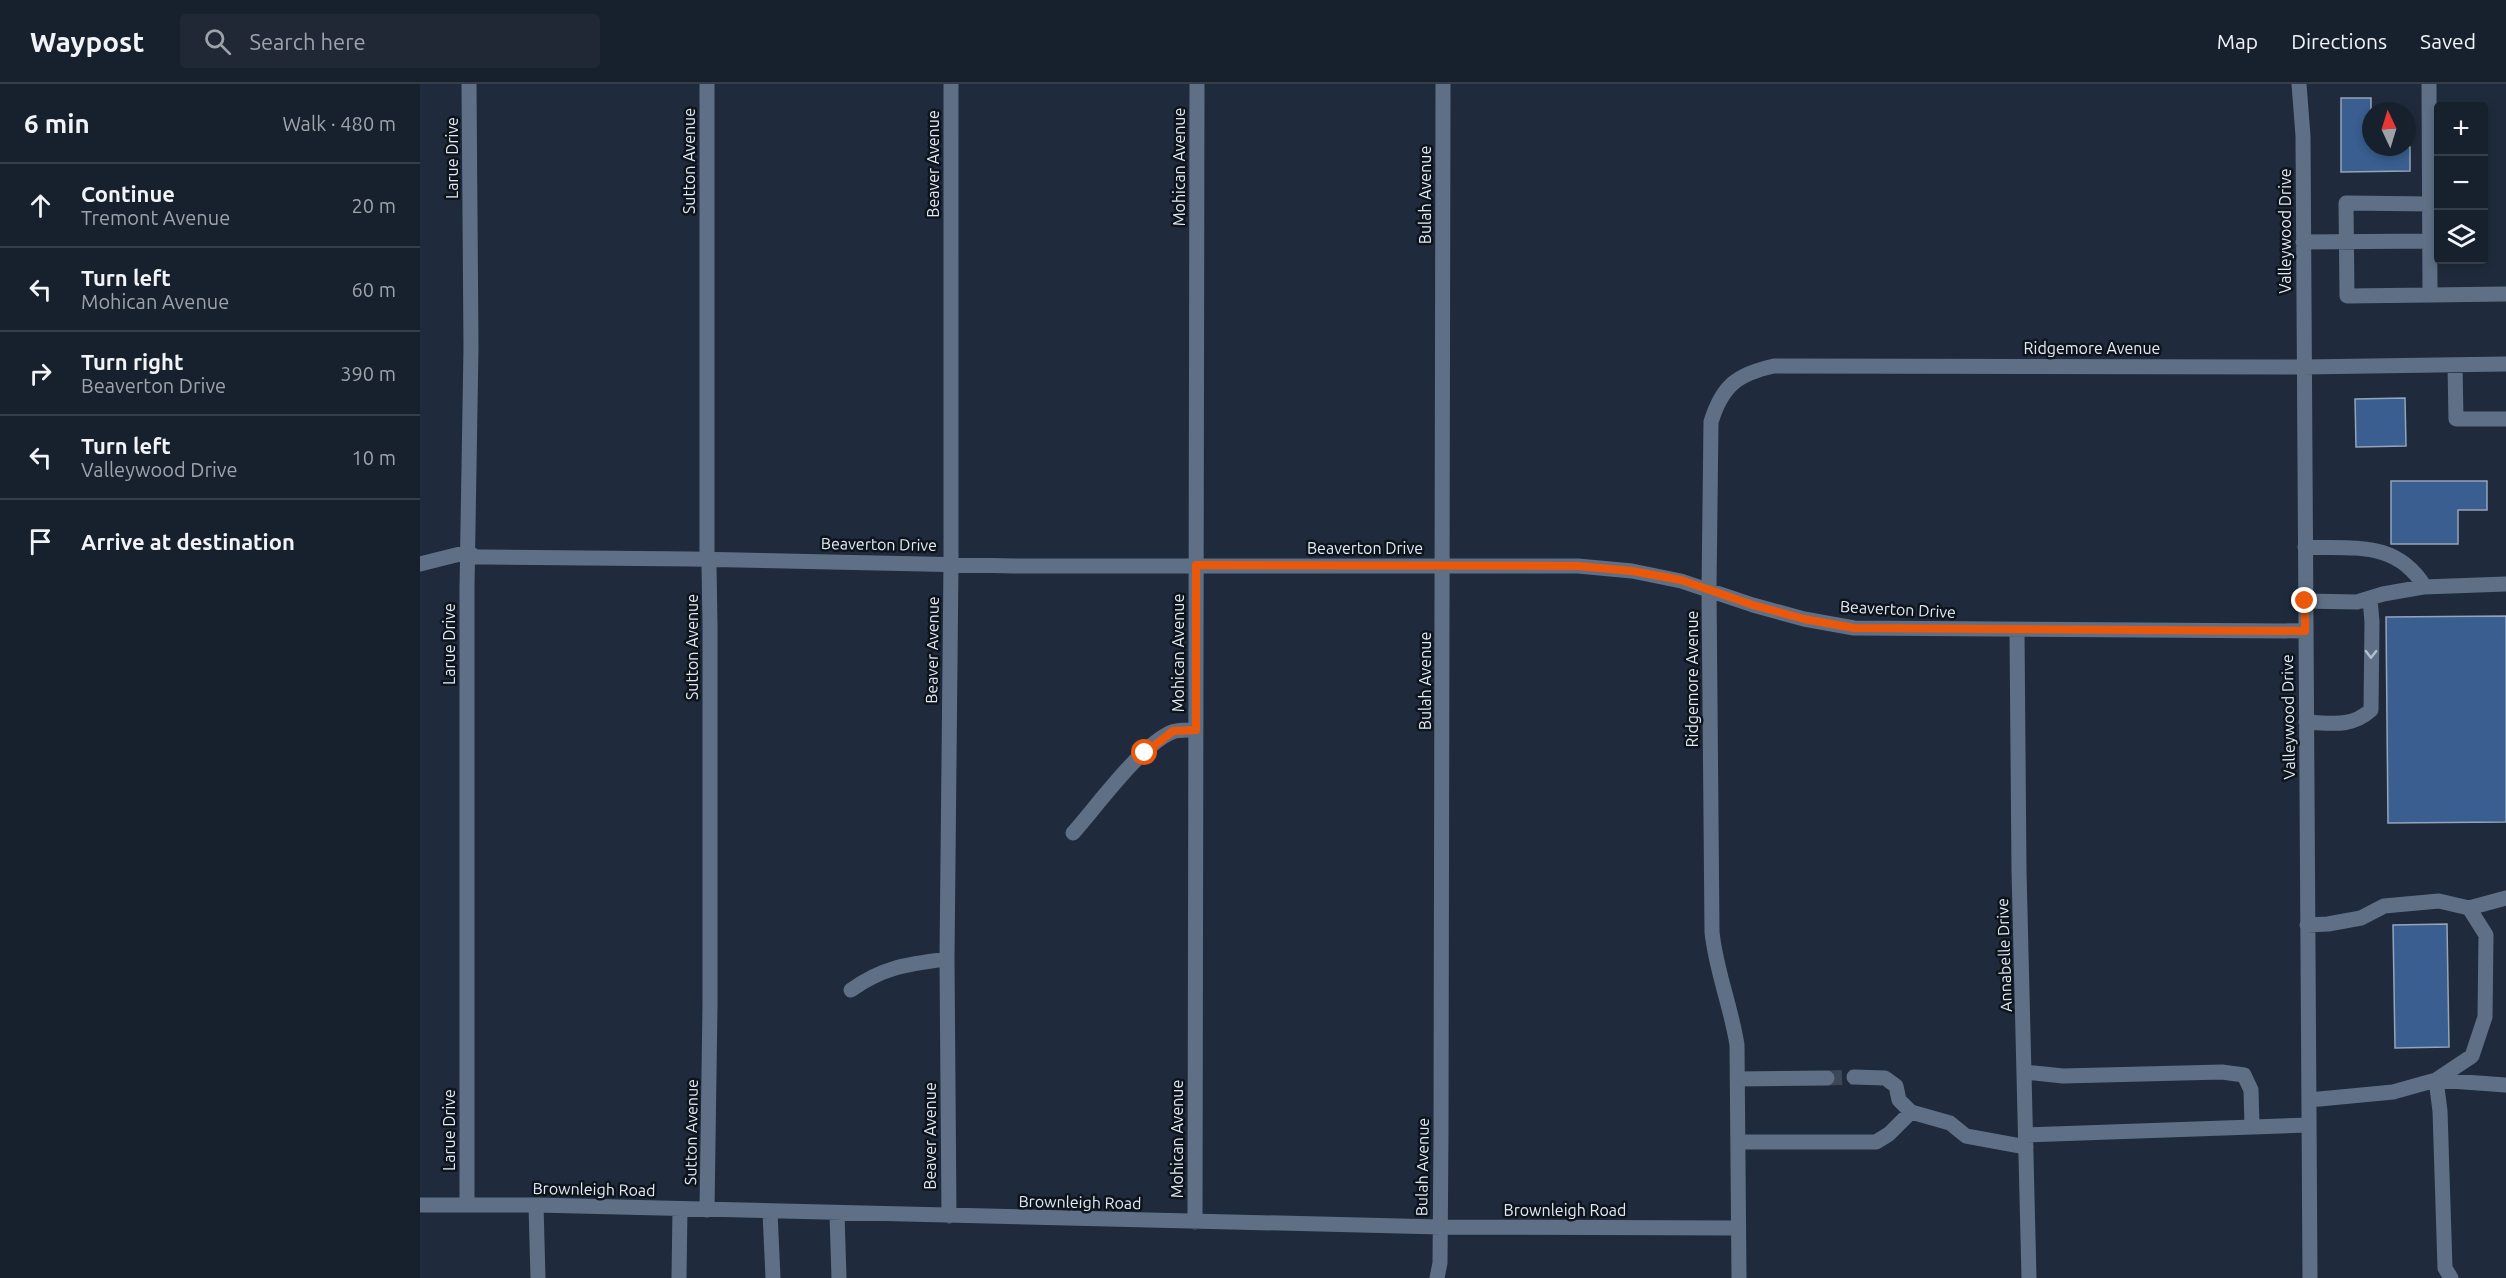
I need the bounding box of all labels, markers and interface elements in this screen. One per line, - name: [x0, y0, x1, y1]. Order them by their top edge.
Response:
- search box: [180, 14, 600, 68]
- icon: search: [201, 25, 234, 58]
- text: Waypost: [30, 26, 144, 57]
- text: Search here: [249, 29, 366, 54]
- text: Map: [2217, 29, 2258, 53]
- text: Directions: [2291, 29, 2387, 53]
- text: Saved: [2420, 29, 2476, 53]
- north arrow: [2362, 102, 2416, 156]
- map controls: [2434, 102, 2488, 264]
- button: +: [2434, 102, 2488, 156]
- street label: Sutton Avenue: [680, 108, 698, 214]
- street label: Mohican Avenue: [1170, 108, 1188, 226]
- text: 6 min: [24, 109, 90, 138]
- street label: Beaver Avenue: [924, 110, 942, 218]
- text: Walk · 480 m: [283, 112, 396, 135]
- street label: Larue Drive: [443, 117, 461, 199]
- street label: Bulah Avenue: [1416, 146, 1434, 244]
- button: −: [2434, 156, 2488, 210]
- street label: Valleywood Drive: [2276, 168, 2294, 294]
- text: Continue: [81, 181, 175, 206]
- icon: ahead: [24, 189, 57, 222]
- text: 20 m: [352, 194, 396, 217]
- text: Tremont Avenue: [81, 206, 230, 229]
- button: layers: [2434, 210, 2488, 264]
- text: Turn left: [81, 265, 171, 290]
- icon: left: [24, 273, 57, 306]
- text: 60 m: [352, 278, 396, 301]
- text: Mohican Avenue: [81, 290, 229, 313]
- street label: Ridgemore Avenue: [2024, 339, 2160, 357]
- text: Turn right: [81, 349, 183, 374]
- icon: right: [24, 357, 57, 390]
- text: 390 m: [340, 362, 396, 385]
- text: Beaverton Drive: [81, 374, 226, 397]
- text: Turn left: [81, 433, 171, 458]
- icon: left: [24, 441, 57, 474]
- text: 10 m: [352, 446, 396, 469]
- text: Valleywood Drive: [81, 458, 238, 481]
- icon: arrive: [24, 525, 57, 558]
- text: Arrive at destination: [81, 529, 295, 554]
- street label: Beaverton Drive: [821, 534, 937, 554]
- street label: Beaverton Drive: [1307, 539, 1423, 557]
- route end: [2291, 587, 2317, 613]
- street label: Sutton Avenue: [683, 594, 701, 700]
- street label: Mohican Avenue: [1169, 594, 1187, 712]
- street label: Beaver Avenue: [922, 596, 942, 704]
- street label: Beaverton Drive: [1840, 597, 1956, 621]
- street label: Larue Drive: [440, 603, 458, 685]
- street label: Ridgemore Avenue: [1683, 611, 1701, 747]
- street label: Bulah Avenue: [1416, 632, 1434, 730]
- one-way arrow: [2365, 650, 2378, 659]
- street label: Valleywood Drive: [2278, 654, 2298, 780]
- route start: [1131, 739, 1157, 765]
- street label: Annabelle Drive: [1993, 898, 2015, 1012]
- street label: Sutton Avenue: [681, 1079, 701, 1185]
- street label: Mohican Avenue: [1168, 1080, 1186, 1198]
- street label: Beaver Avenue: [921, 1082, 939, 1190]
- street label: Larue Drive: [440, 1089, 458, 1171]
- street label: Bulah Avenue: [1412, 1118, 1432, 1216]
- street label: Brownleigh Road: [532, 1179, 656, 1199]
- street label: Brownleigh Road: [1018, 1192, 1142, 1212]
- street label: Brownleigh Road: [1504, 1201, 1626, 1219]

